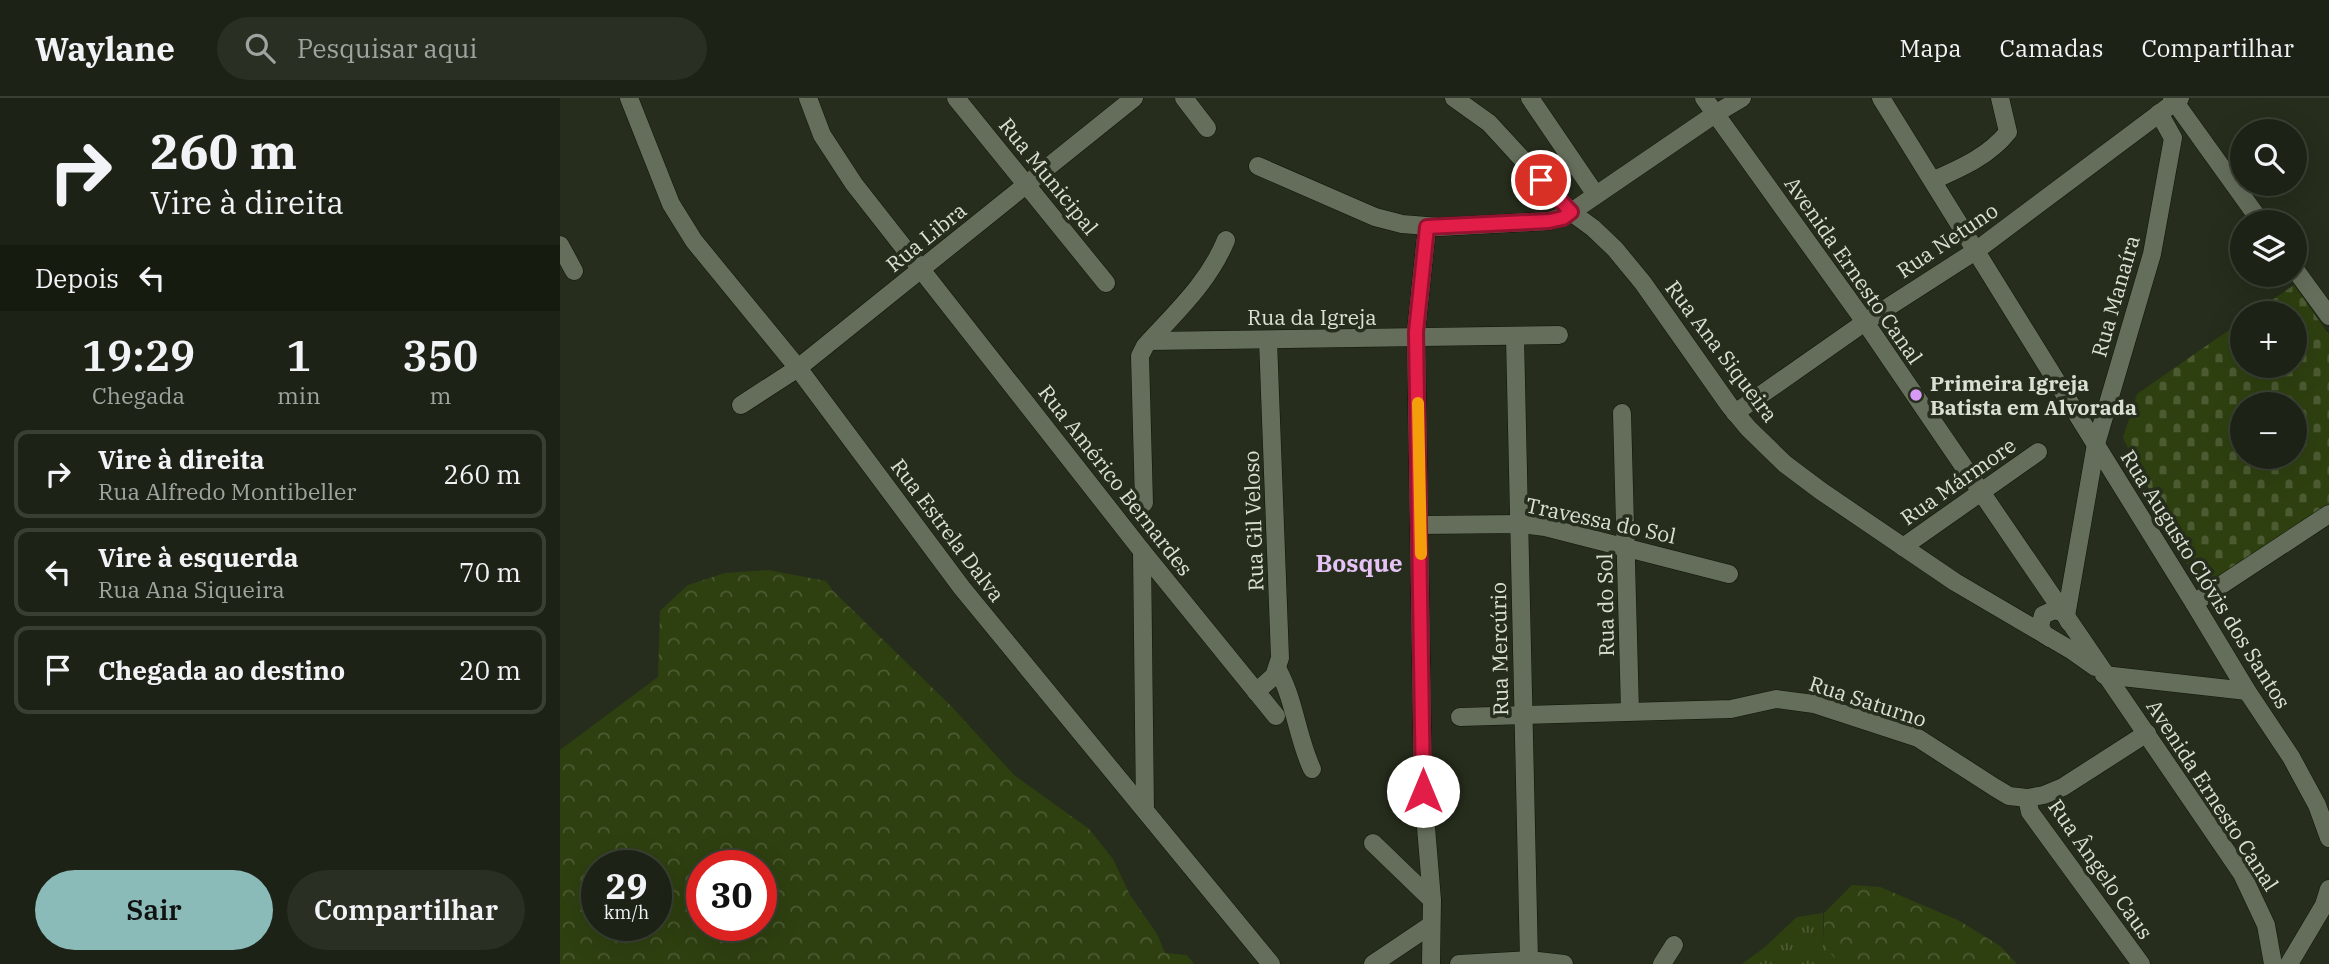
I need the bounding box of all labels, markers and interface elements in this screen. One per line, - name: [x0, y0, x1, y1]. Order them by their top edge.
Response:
- search box: [217, 17, 707, 80]
- text: Waylane: [35, 27, 175, 70]
- icon: search: [241, 29, 279, 67]
- text: Pesquisar aqui: [297, 31, 478, 65]
- text: Mapa: [1899, 32, 1962, 64]
- text: Camadas: [2000, 32, 2103, 64]
- text: Compartilhar: [2141, 32, 2294, 64]
- street label: Rua Municipal: [993, 112, 1105, 240]
- text: 260 m: [150, 119, 297, 182]
- map controls: [2230, 119, 2307, 469]
- button: search: [2230, 119, 2307, 196]
- icon: right: [35, 126, 126, 217]
- pin: [1511, 150, 1571, 210]
- icon: arrive: [1522, 161, 1560, 199]
- street label: Avenida Ernesto Canal: [1779, 171, 1929, 369]
- text: Vire à direita: [150, 181, 344, 223]
- street label: Rua Libra: [880, 196, 972, 278]
- street label: Rua Netuno: [1891, 196, 2003, 284]
- button: layers: [2230, 210, 2307, 287]
- street label: Rua Manaíra: [2084, 232, 2146, 360]
- icon: left: [133, 259, 171, 297]
- text: Depois: [35, 261, 119, 295]
- street label: Rua Ana Siqueira: [1659, 274, 1785, 428]
- button: +: [2230, 301, 2307, 378]
- street label: Rua da Igreja: [1247, 303, 1377, 331]
- text: 19:29: [82, 328, 195, 383]
- text: 1: [286, 328, 311, 383]
- text: 350: [403, 328, 478, 383]
- place label: Primeira Igreja Batista em Alvorada: [1930, 369, 2137, 421]
- street label: Rua Américo Bernardes: [1033, 379, 1199, 581]
- text: Chegada: [92, 380, 185, 410]
- text: min: [277, 380, 321, 410]
- text: m: [429, 380, 451, 410]
- marker: Primeira Igreja Batista em Alvorada: [1908, 387, 1924, 403]
- button: −: [2230, 392, 2307, 469]
- street label: Rua Mármore: [1895, 431, 2021, 531]
- text: Vire à direita: [98, 442, 265, 476]
- street label: Rua Augusto Clóvis dos Santos: [2115, 444, 2297, 714]
- street label: Rua Gil Veloso: [1237, 450, 1269, 592]
- street label: Rua Estrela Dalva: [885, 453, 1011, 607]
- icon: right: [39, 455, 77, 493]
- text: 260 m: [443, 457, 521, 491]
- text: Rua Alfredo Montibeller: [98, 476, 357, 506]
- street label: Travessa do Sol: [1523, 490, 1679, 550]
- text: Vire à esquerda: [98, 540, 299, 574]
- district label: Bosque: [1315, 547, 1403, 579]
- icon: left: [39, 553, 77, 591]
- street label: Rua do Sol: [1590, 553, 1620, 657]
- text: 70 m: [459, 555, 521, 589]
- text: Rua Ana Siqueira: [98, 574, 285, 604]
- street label: Rua Mercúrio: [1484, 582, 1514, 716]
- icon: arrive: [39, 651, 77, 689]
- text: Chegada ao destino: [98, 653, 345, 687]
- text: 20 m: [459, 653, 521, 687]
- street label: Rua Saturno: [1806, 669, 1930, 733]
- street label: Avenida Ernesto Canal: [2141, 694, 2285, 896]
- position arrow: [1386, 754, 1460, 828]
- street label: Rua Ângelo Caus: [2042, 793, 2160, 945]
- speed limit sign: 30: [686, 850, 777, 941]
- text: 29: [605, 863, 648, 909]
- button: Sair: [35, 870, 273, 950]
- button: Compartilhar: [287, 870, 525, 950]
- text: km/h: [604, 901, 649, 924]

